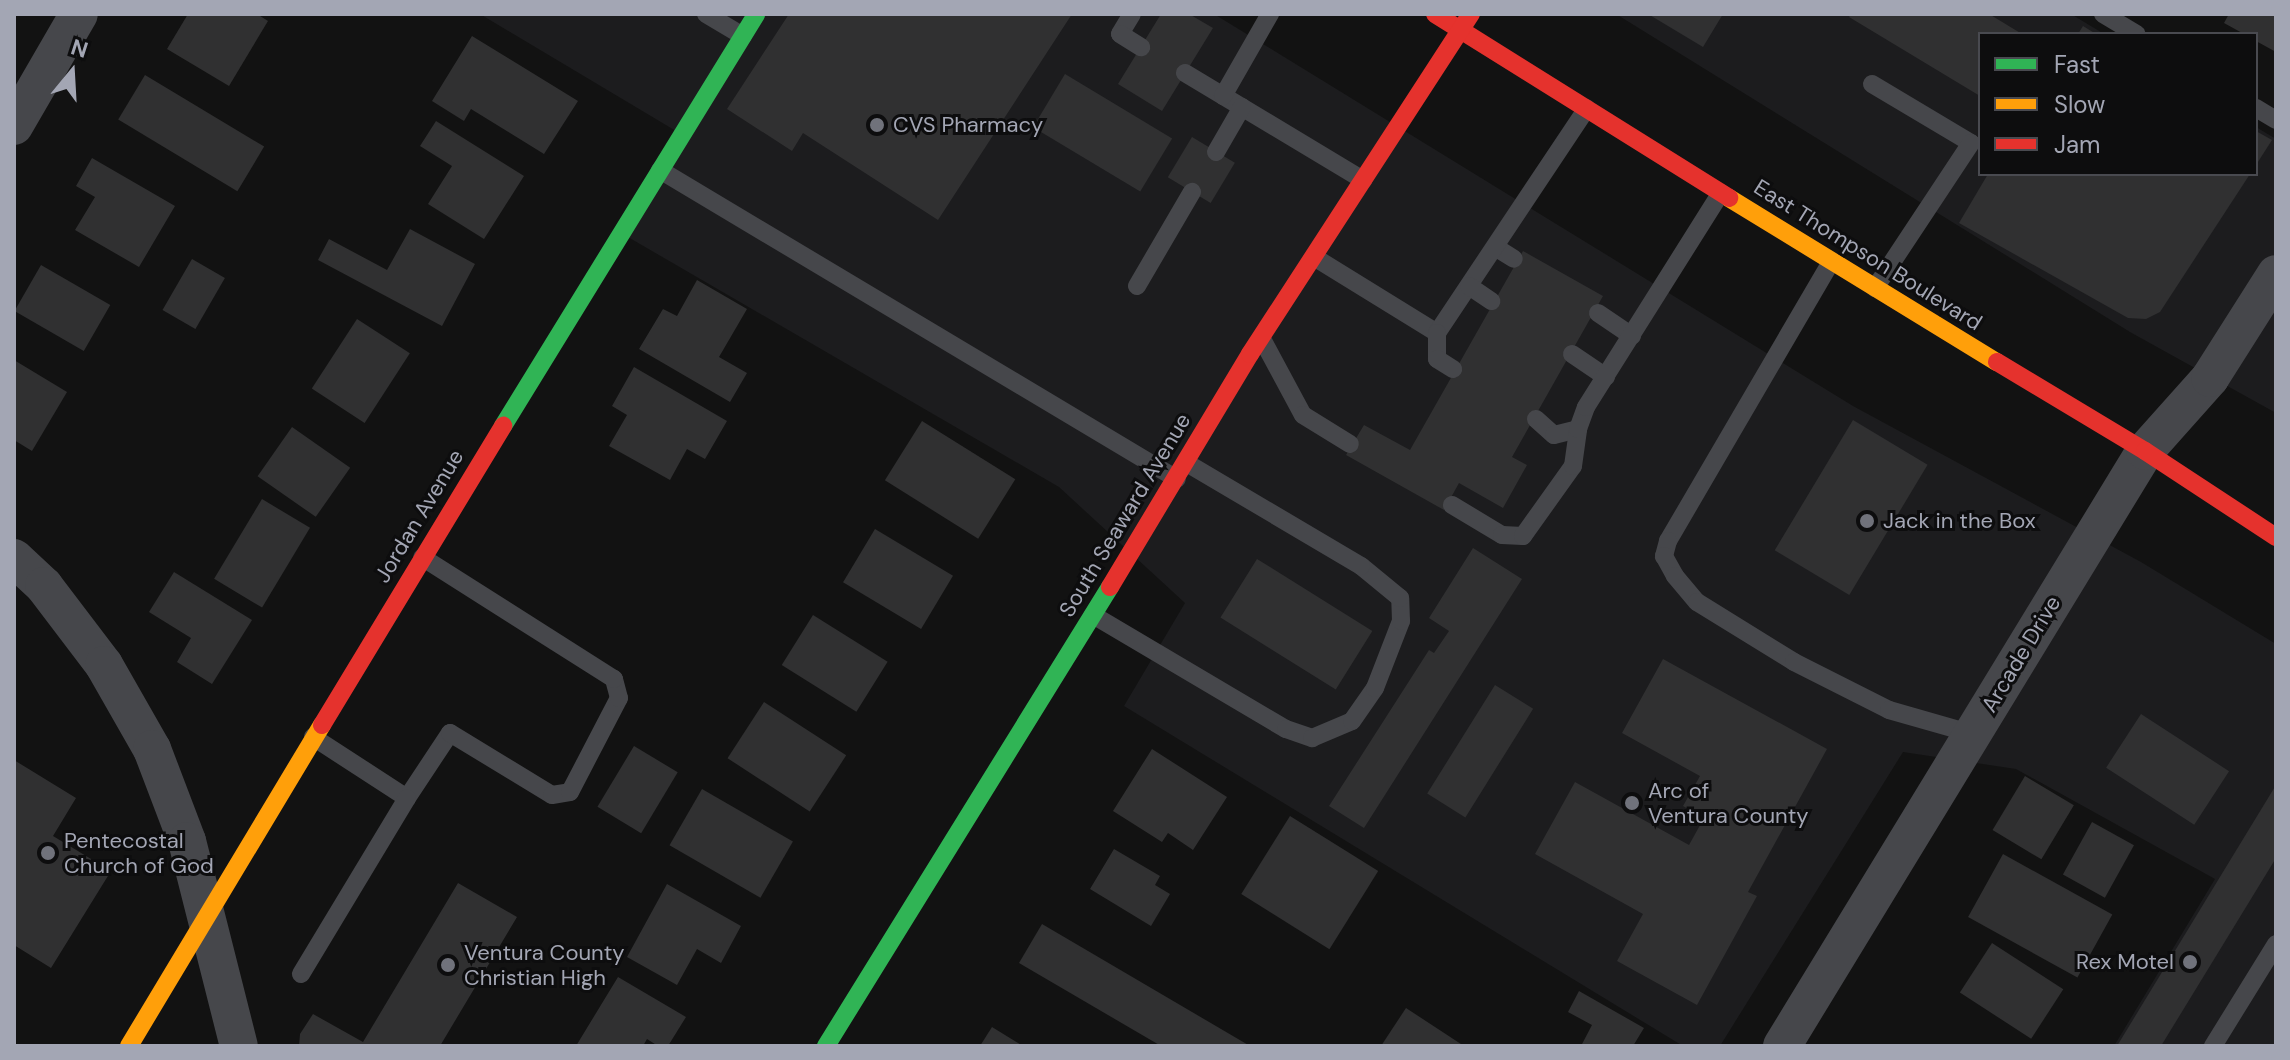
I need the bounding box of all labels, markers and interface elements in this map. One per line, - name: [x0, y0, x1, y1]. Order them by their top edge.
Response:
- north arrow: [32, 32, 112, 112]
- text: N: [67, 32, 92, 65]
- legend: [1978, 32, 2258, 176]
- text: Fast: [2054, 49, 2100, 80]
- text: Slow: [2054, 89, 2105, 120]
- place label: CVS Pharmacy: [893, 112, 1043, 138]
- marker: CVS Pharmacy: [868, 116, 886, 134]
- text: Jam: [2054, 129, 2100, 160]
- street label: East Thompson Boulevard: [1749, 174, 1987, 336]
- street label: South Seaward Avenue: [1054, 408, 1196, 622]
- street label: Jordan Avenue: [369, 445, 469, 587]
- place label: Jack in the Box: [1883, 508, 2036, 534]
- marker: Jack in the Box: [1858, 512, 1876, 530]
- street label: Arcade Drive: [1976, 591, 2066, 717]
- place label: Arc of Ventura County: [1648, 777, 1809, 828]
- marker: Arc of Ventura County: [1623, 794, 1641, 812]
- place label: Pentecostal Church of God: [64, 827, 214, 878]
- marker: Pentecostal Church of God: [39, 844, 57, 862]
- place label: Ventura County Christian High: [464, 939, 625, 990]
- place label: Rex Motel: [2076, 949, 2174, 975]
- marker: Rex Motel: [2181, 953, 2199, 971]
- marker: Ventura County Christian High: [439, 956, 457, 974]

